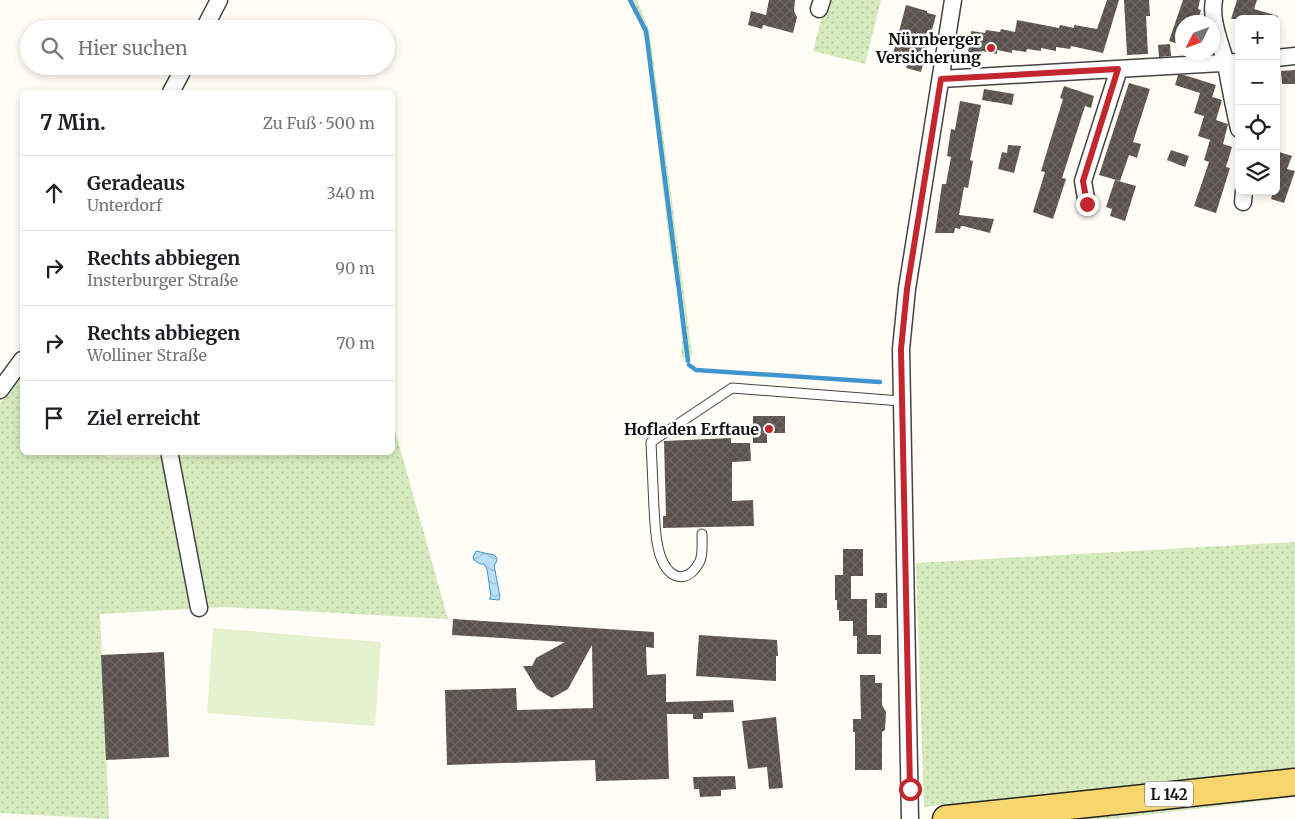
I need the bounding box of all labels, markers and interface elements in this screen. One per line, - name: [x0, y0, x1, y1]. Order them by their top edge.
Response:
- north arrow: [1175, 15, 1220, 60]
- map controls: [1235, 15, 1280, 195]
- button: +: [1235, 15, 1280, 60]
- search box: [20, 20, 395, 75]
- place label: Nürnberger Versicherung: [875, 29, 982, 67]
- icon: search: [38, 34, 66, 62]
- text: Hier suchen: [78, 36, 188, 60]
- marker: Nürnberger Versicherung: [985, 42, 997, 54]
- button: −: [1235, 60, 1280, 105]
- button: locate: [1235, 105, 1280, 150]
- text: 7 Min.: [40, 109, 106, 136]
- text: Zu Fuß · 500 m: [263, 113, 375, 133]
- button: layers: [1235, 150, 1280, 195]
- text: Geradeaus: [87, 171, 185, 195]
- icon: ahead: [40, 179, 68, 207]
- text: 340 m: [326, 183, 375, 203]
- route end: [1076, 193, 1099, 216]
- text: Unterdorf: [87, 195, 162, 215]
- text: Rechts abbiegen: [87, 246, 240, 270]
- icon: right: [40, 254, 68, 282]
- text: 90 m: [335, 258, 375, 278]
- text: Insterburger Straße: [87, 270, 238, 290]
- text: Rechts abbiegen: [87, 321, 240, 345]
- icon: right: [40, 329, 68, 357]
- text: 70 m: [336, 333, 375, 353]
- text: Wolliner Straße: [87, 345, 207, 365]
- icon: arrive: [40, 404, 68, 432]
- text: Ziel erreicht: [87, 406, 200, 430]
- place label: Hofladen Erftaue: [624, 419, 759, 439]
- marker: Hofladen Erftaue: [763, 423, 775, 435]
- route start: [899, 778, 922, 801]
- road number: L 142: [1145, 782, 1193, 806]

